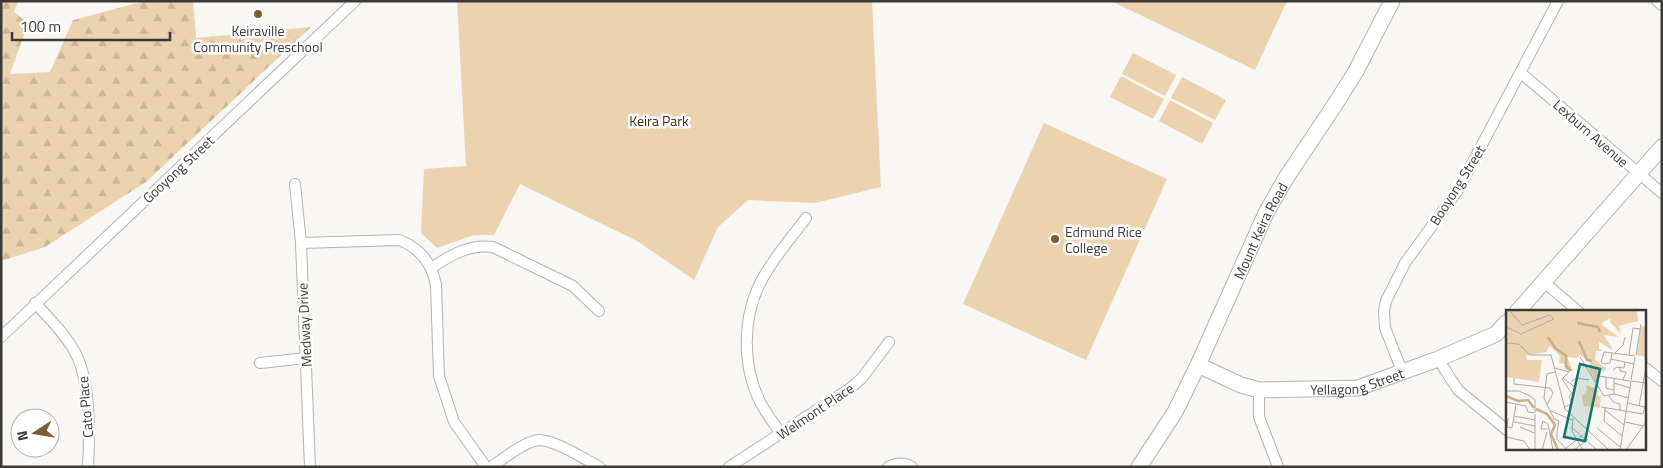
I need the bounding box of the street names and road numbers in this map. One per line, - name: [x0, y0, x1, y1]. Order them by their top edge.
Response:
- street label: Lexburn Avenue: [1549, 94, 1633, 172]
- street label: Gooyong Street: [137, 130, 219, 208]
- street label: Booyong Street: [1424, 141, 1490, 229]
- street label: Mount Keira Road: [1227, 178, 1292, 282]
- street label: Medway Drive: [291, 282, 317, 368]
- street label: Yellagong Street: [1310, 362, 1407, 399]
- street label: Cato Place: [72, 375, 98, 439]
- street label: Welmont Place: [772, 378, 858, 444]

